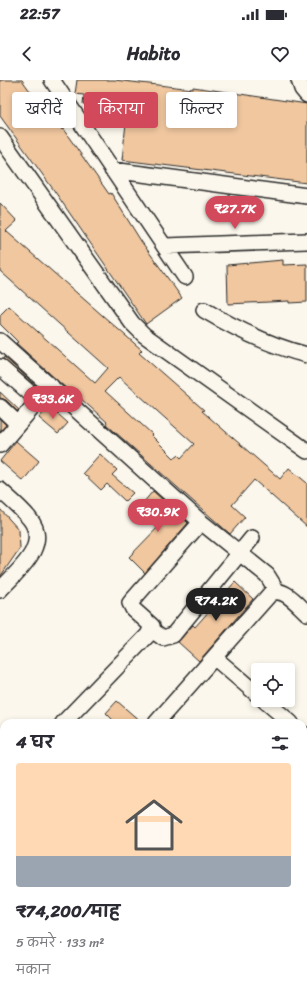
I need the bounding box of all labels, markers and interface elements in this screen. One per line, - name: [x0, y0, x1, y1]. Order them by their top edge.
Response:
- text: 22:57: [20, 1, 60, 27]
- text: Habito: [127, 38, 180, 70]
- icon: back: [16, 43, 38, 65]
- icon: heart: [269, 43, 291, 65]
- chip: खरीदें: [12, 92, 76, 128]
- chip: किराया: [84, 92, 158, 128]
- chip: फ़िल्टर: [166, 92, 237, 128]
- pin: ₹27.7K: [202, 196, 268, 230]
- text: ₹27.7K: [214, 197, 256, 220]
- pin: ₹33.6K: [20, 386, 86, 420]
- text: ₹33.6K: [33, 387, 73, 410]
- pin: ₹30.9K: [125, 499, 191, 533]
- text: ₹30.9K: [137, 500, 179, 523]
- pin: ₹74.2K: [183, 588, 249, 622]
- text: ₹74.2K: [195, 589, 237, 612]
- map controls: [251, 663, 295, 707]
- button: locate: [251, 663, 295, 707]
- text: 4 घर: [16, 727, 54, 757]
- icon: filters: [269, 732, 291, 754]
- icon: home: [118, 789, 190, 861]
- text: ₹74,200/माह: [16, 896, 120, 926]
- text: 5 कमरे · 133 m²: [16, 931, 104, 954]
- text: मकान: [16, 958, 50, 981]

